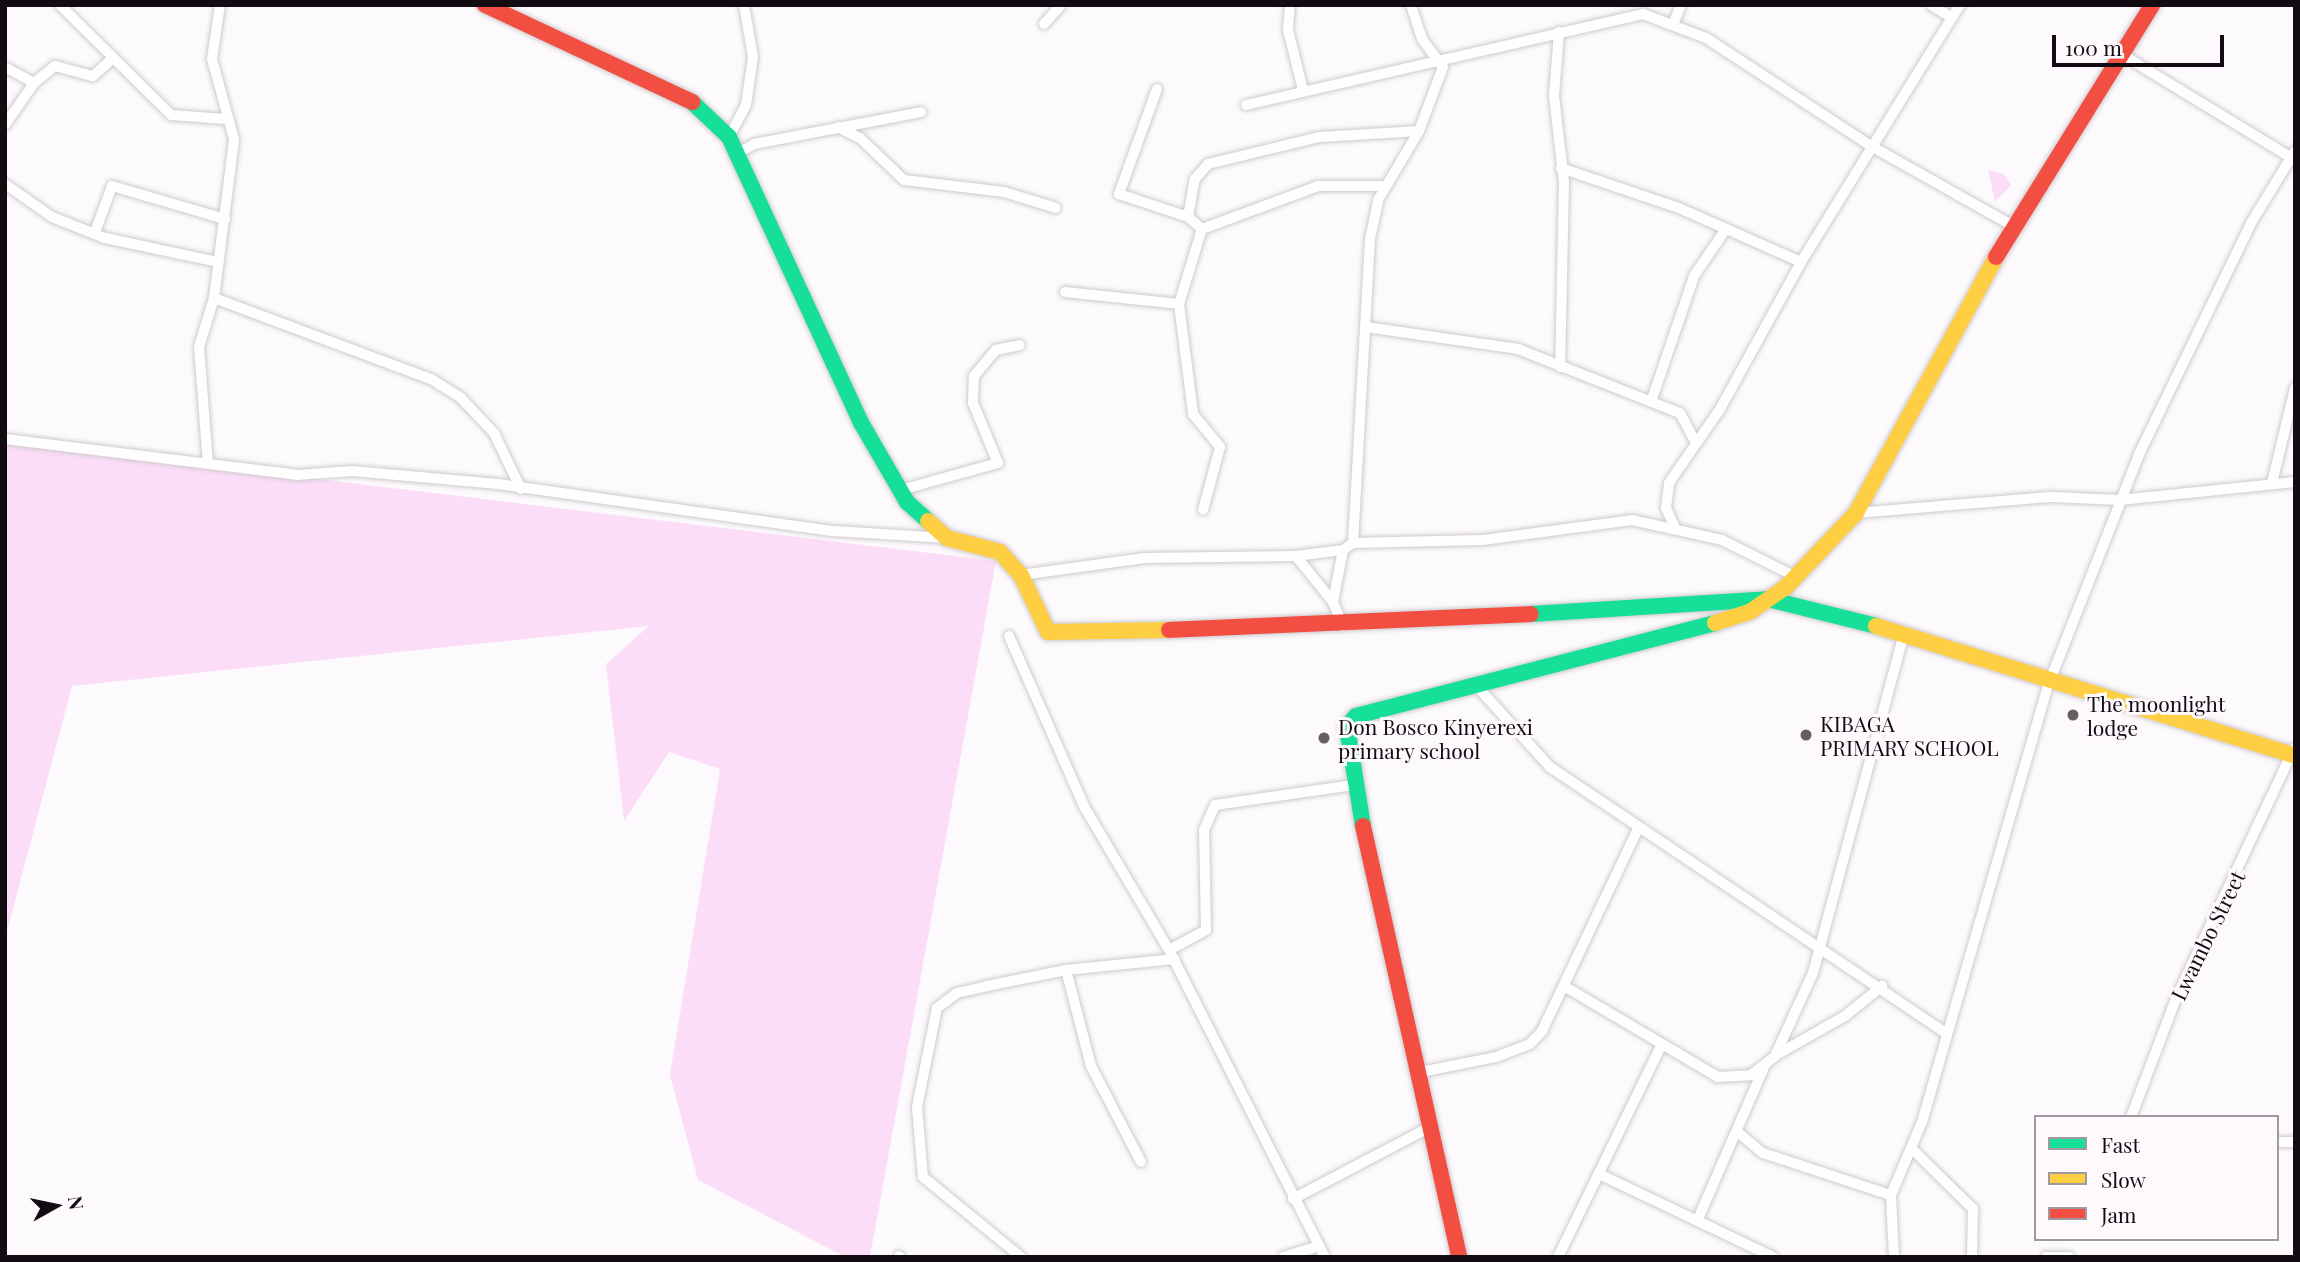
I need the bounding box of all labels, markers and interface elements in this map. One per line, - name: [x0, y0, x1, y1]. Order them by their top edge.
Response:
- scale bar: [2055, 21, 2226, 65]
- text: 100 m: [2065, 33, 2122, 61]
- place label: The moonlight lodge: [2087, 690, 2225, 740]
- marker: The moonlight lodge: [2065, 707, 2081, 723]
- place label: KIBAGA PRIMARY SCHOOL: [1820, 710, 1999, 760]
- place label: Don Bosco Kinyerexi primary school: [1338, 713, 1533, 763]
- marker: KIBAGA PRIMARY SCHOOL: [1798, 727, 1814, 743]
- marker: Don Bosco Kinyerexi primary school: [1316, 730, 1332, 746]
- street label: Lwambo Street: [2165, 866, 2249, 1004]
- legend: [2034, 1115, 2279, 1241]
- text: Fast: [2101, 1130, 2140, 1158]
- text: Slow: [2101, 1165, 2146, 1193]
- north arrow: [21, 1171, 91, 1241]
- text: N: [63, 1194, 91, 1212]
- text: Jam: [2101, 1200, 2137, 1228]

